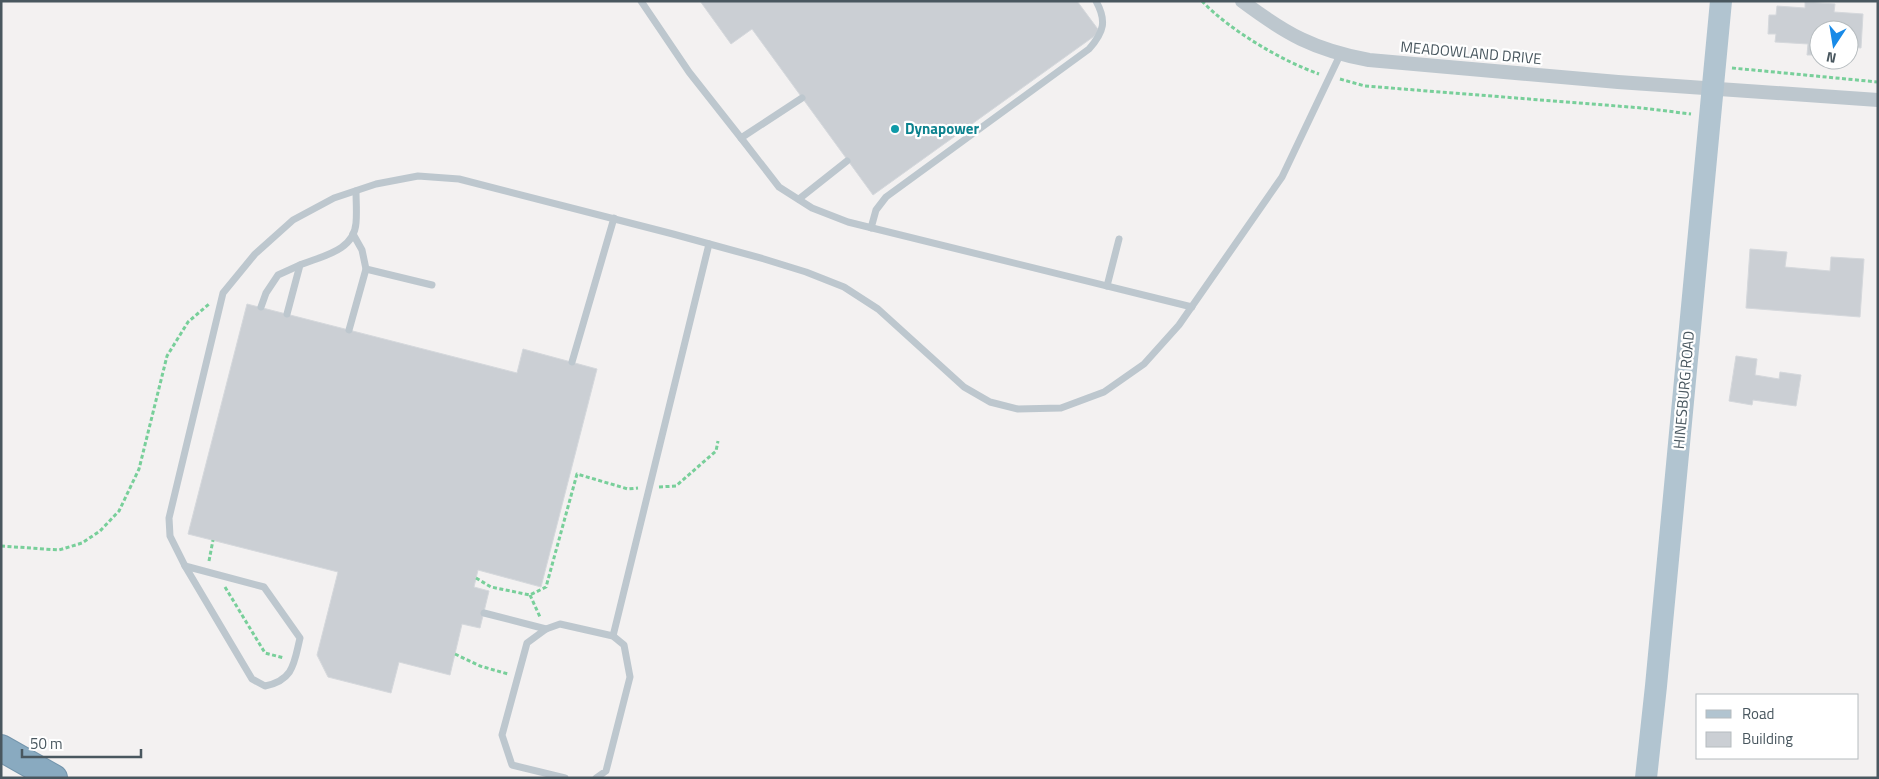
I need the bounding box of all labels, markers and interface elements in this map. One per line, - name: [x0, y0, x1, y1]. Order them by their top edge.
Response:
- north arrow: [1809, 20, 1859, 70]
- street label: MEADOWLAND DRIVE: [1400, 35, 1543, 70]
- text: N: [1824, 47, 1838, 69]
- place label: Dynapower: [905, 117, 979, 140]
- marker: Dynapower: [889, 123, 901, 135]
- street label: HINESBURG ROAD: [1667, 330, 1700, 450]
- legend: [1696, 694, 1859, 759]
- text: Road: [1742, 702, 1774, 725]
- scale bar: [22, 726, 141, 758]
- text: Building: [1742, 727, 1793, 750]
- text: 50 m: [30, 732, 63, 755]

